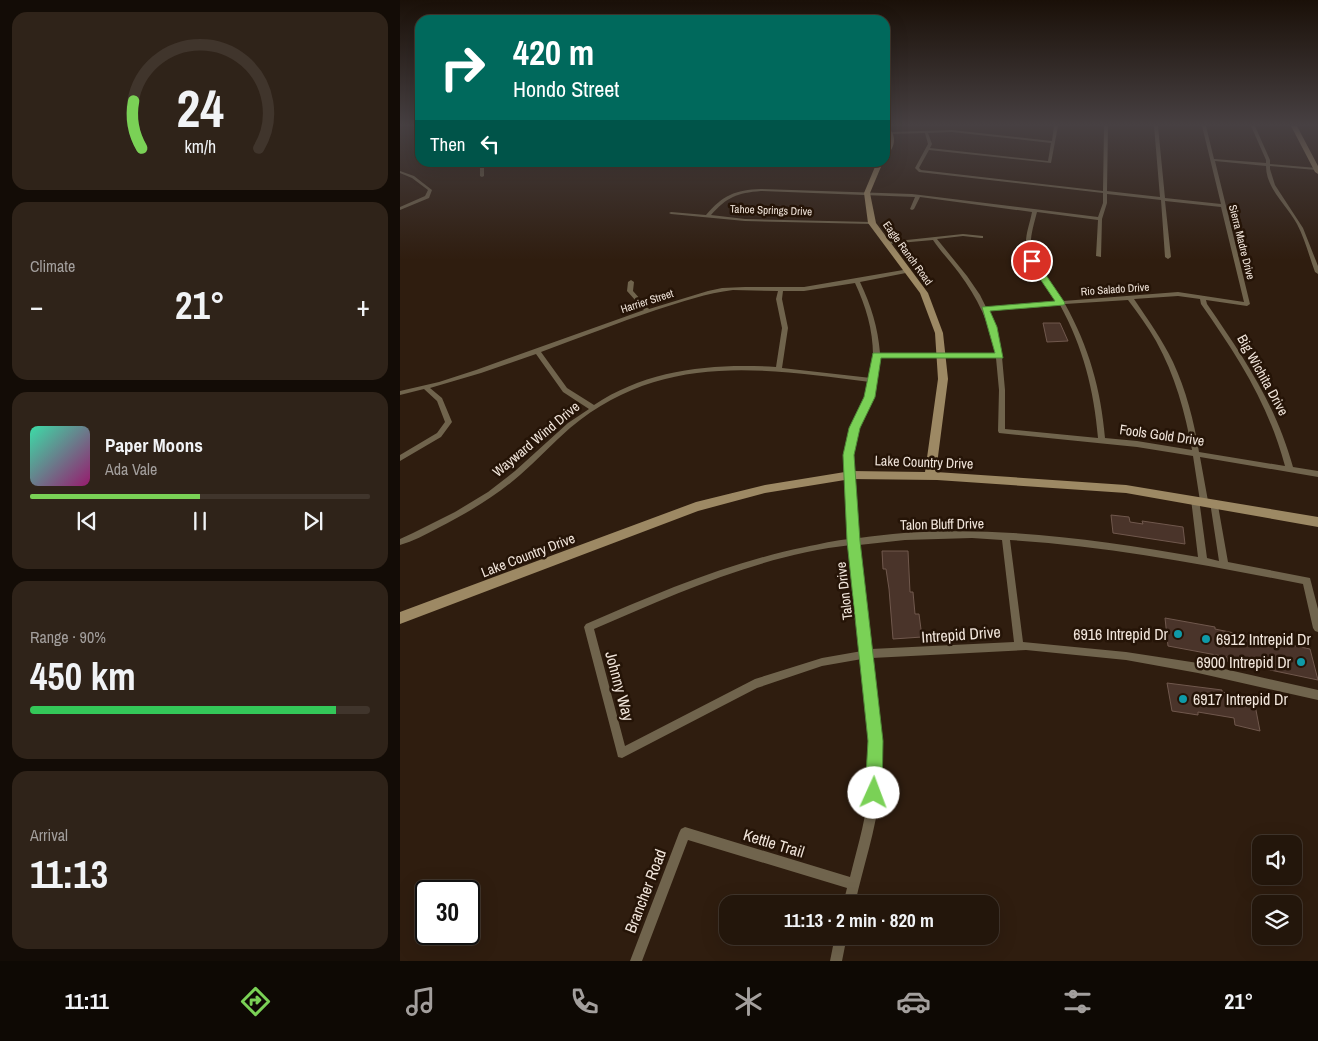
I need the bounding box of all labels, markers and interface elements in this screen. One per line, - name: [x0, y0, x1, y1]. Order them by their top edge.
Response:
- text: 420 m: [513, 29, 594, 76]
- icon: right: [430, 35, 495, 100]
- text: 24: [176, 73, 224, 143]
- text: Hondo Street: [513, 74, 619, 104]
- icon: left: [476, 130, 504, 158]
- text: Then: [430, 131, 466, 157]
- text: km/h: [184, 135, 216, 159]
- street label: Tahoe Springs Drive: [730, 202, 812, 218]
- street label: Sierra Madre Drive: [1226, 203, 1258, 281]
- street label: Eagle Ranch Road: [880, 218, 936, 288]
- pin: [1011, 240, 1053, 282]
- icon: arrive: [1018, 247, 1046, 275]
- text: Climate: [30, 255, 75, 277]
- text: 21°: [175, 280, 225, 331]
- street label: Rio Salado Drive: [1080, 280, 1150, 298]
- street label: Harrier Street: [619, 286, 676, 316]
- text: −: [30, 287, 43, 325]
- text: +: [357, 287, 370, 325]
- street label: Big Wichita Drive: [1233, 331, 1293, 419]
- street label: Wayward Wind Drive: [489, 397, 583, 481]
- street label: Fools Gold Drive: [1118, 420, 1206, 450]
- text: Paper Moons: [105, 432, 203, 458]
- street label: Lake Country Drive: [874, 451, 974, 473]
- text: Ada Vale: [105, 458, 157, 480]
- icon: previous: [73, 507, 101, 535]
- icon: pause: [186, 507, 214, 535]
- icon: next: [299, 507, 327, 535]
- street label: Talon Bluff Drive: [900, 514, 984, 534]
- street label: Lake Country Drive: [479, 529, 577, 581]
- street label: Talon Drive: [832, 561, 856, 621]
- street label: Intrepid Drive: [921, 620, 1001, 648]
- place label: 6916 Intrepid Dr: [1073, 623, 1169, 645]
- text: Range · 90%: [30, 626, 106, 648]
- marker: 6916 Intrepid Dr: [1172, 628, 1184, 640]
- place label: 6912 Intrepid Dr: [1216, 628, 1311, 650]
- marker: 6912 Intrepid Dr: [1200, 633, 1212, 645]
- street label: Johnny Way: [600, 649, 640, 724]
- text: 450 km: [30, 651, 136, 702]
- place label: 6900 Intrepid Dr: [1196, 651, 1292, 673]
- marker: 6900 Intrepid Dr: [1295, 656, 1307, 668]
- place label: 6917 Intrepid Dr: [1193, 688, 1288, 710]
- marker: 6917 Intrepid Dr: [1177, 693, 1189, 705]
- position arrow: [847, 766, 899, 818]
- street label: Kettle Trail: [741, 823, 807, 863]
- text: Arrival: [30, 824, 68, 846]
- map controls: [1252, 835, 1302, 945]
- button: sound: [1252, 835, 1302, 885]
- street label: Brancher Road: [619, 846, 671, 936]
- text: 11:13: [30, 849, 108, 900]
- speed limit sign: 30: [415, 880, 480, 945]
- button: layers: [1252, 895, 1302, 945]
- text: 11:13 · 2 min · 820 m: [784, 907, 934, 933]
- icon: directions: [238, 984, 273, 1019]
- icon: music: [403, 984, 438, 1019]
- icon: phone: [567, 984, 602, 1019]
- icon: climate: [731, 984, 766, 1019]
- icon: car: [896, 984, 931, 1019]
- icon: filters: [1060, 984, 1095, 1019]
- text: 11:11: [65, 986, 109, 1016]
- text: 21°: [1224, 986, 1253, 1016]

